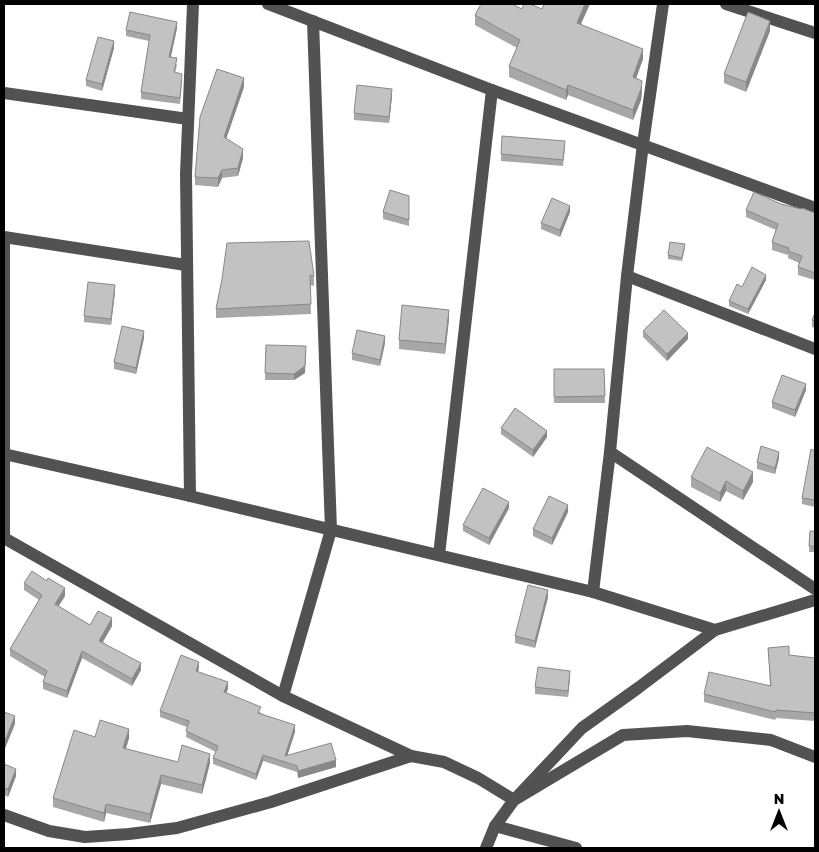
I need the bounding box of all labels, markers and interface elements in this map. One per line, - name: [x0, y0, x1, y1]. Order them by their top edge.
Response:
- north arrow: [754, 787, 804, 837]
- text: N: [774, 790, 784, 807]

